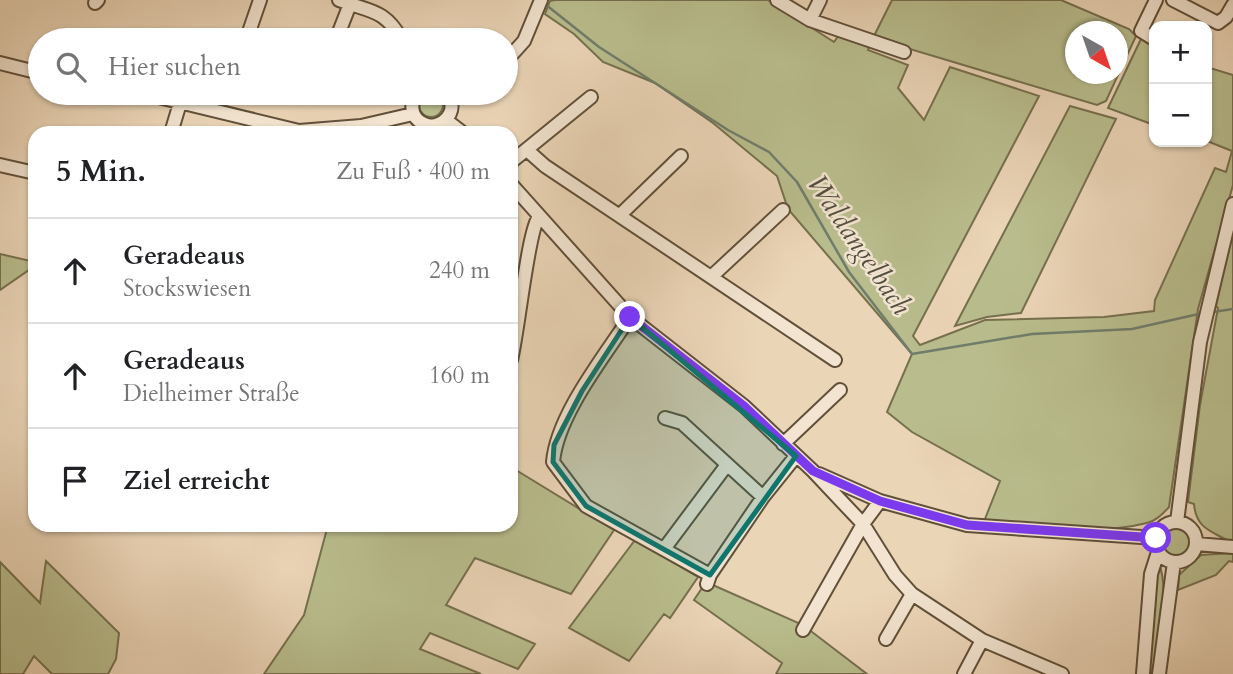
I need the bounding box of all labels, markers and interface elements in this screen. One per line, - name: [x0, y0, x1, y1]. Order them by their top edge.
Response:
- north arrow: [1065, 21, 1128, 84]
- map controls: [1149, 21, 1212, 147]
- button: +: [1149, 21, 1212, 84]
- search box: [28, 28, 518, 105]
- icon: search: [52, 48, 90, 86]
- text: Hier suchen: [108, 49, 241, 84]
- button: −: [1149, 84, 1212, 147]
- text: 5 Min.: [56, 151, 146, 192]
- text: Zu Fuß · 400 m: [336, 156, 490, 187]
- water label: Waldangelbach: [798, 167, 921, 323]
- text: Geradeaus: [123, 238, 245, 273]
- icon: ahead: [56, 252, 94, 290]
- text: 240 m: [429, 255, 490, 286]
- text: Stockswiesen: [123, 273, 251, 304]
- route end: [614, 301, 645, 332]
- text: Geradeaus: [123, 343, 245, 378]
- icon: ahead: [56, 357, 94, 395]
- text: 160 m: [429, 360, 490, 391]
- text: Dielheimer Straße: [123, 378, 300, 409]
- icon: arrive: [56, 462, 94, 500]
- text: Ziel erreicht: [123, 463, 269, 498]
- route start: [1140, 522, 1171, 553]

